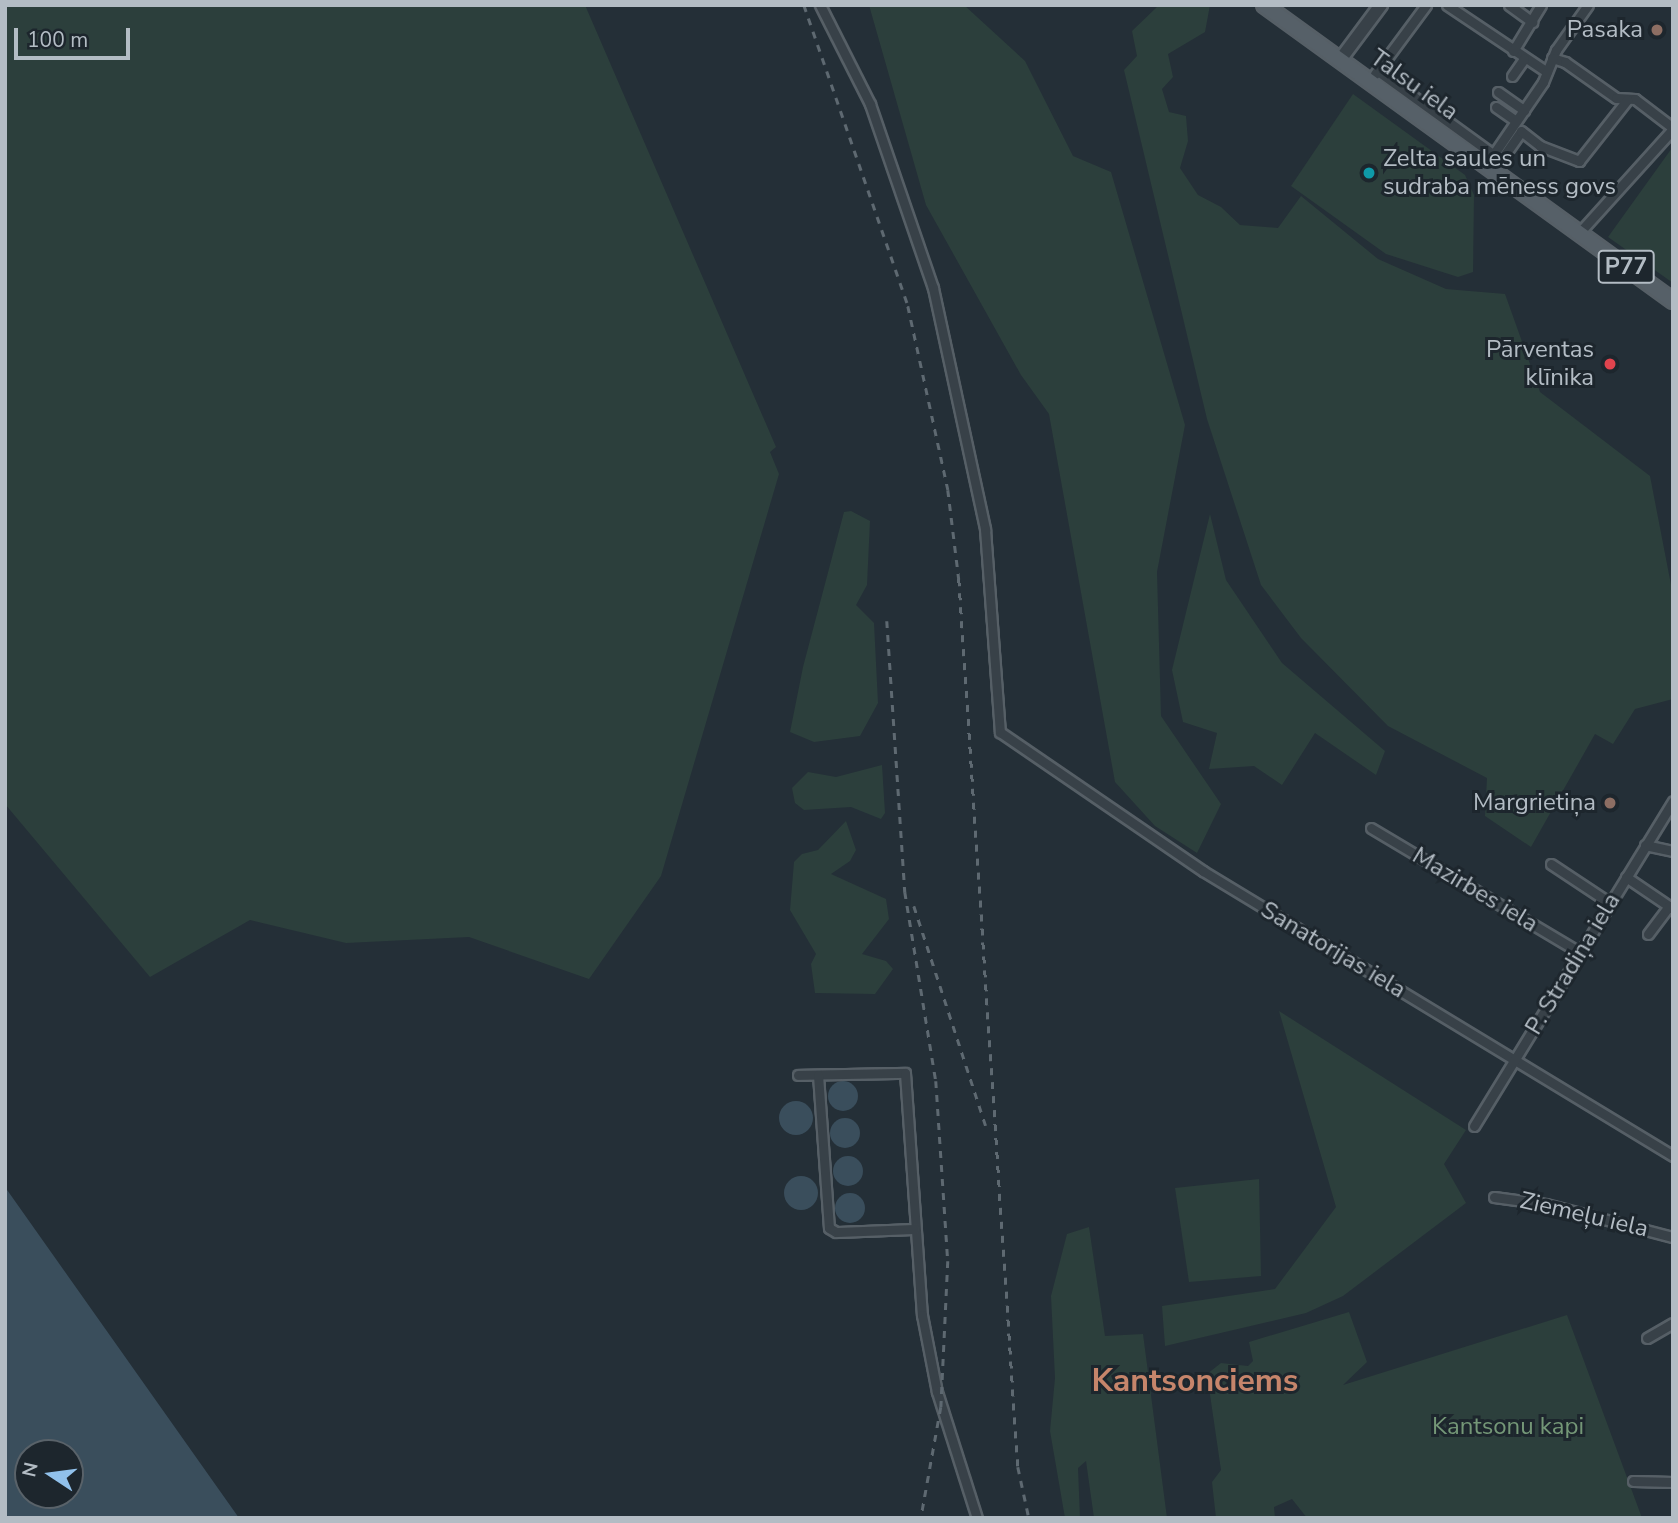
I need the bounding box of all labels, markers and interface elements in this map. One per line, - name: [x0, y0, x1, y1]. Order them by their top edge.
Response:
- scale bar: [18, 14, 133, 58]
- place label: Pasaka: [1567, 16, 1643, 44]
- marker: Pasaka: [1649, 22, 1665, 38]
- text: 100 m: [27, 26, 88, 54]
- street label: Talsu iela: [1364, 43, 1464, 127]
- place label: Zelta saules un sudraba mēness govs: [1383, 145, 1616, 201]
- marker: Zelta saules un sudraba mēness govs: [1361, 165, 1377, 181]
- road number: P77: [1596, 248, 1656, 286]
- place label: Pārventas klīnika: [1486, 336, 1594, 392]
- marker: Pārventas klīnika: [1600, 354, 1620, 374]
- place label: Margrietiņa: [1473, 789, 1596, 817]
- marker: Margrietiņa: [1602, 795, 1618, 811]
- street label: Mazirbes iela: [1407, 841, 1543, 939]
- street label: P. Stradiņa iela: [1519, 888, 1627, 1040]
- street label: Sanatorijas iela: [1255, 895, 1411, 1005]
- street label: Ziemeļu iela: [1517, 1186, 1651, 1244]
- district label: Kantsonciems: [1092, 1362, 1298, 1400]
- park label: Kantsonu kapi: [1432, 1413, 1584, 1441]
- north arrow: [14, 1439, 84, 1509]
- text: N: [16, 1460, 45, 1480]

